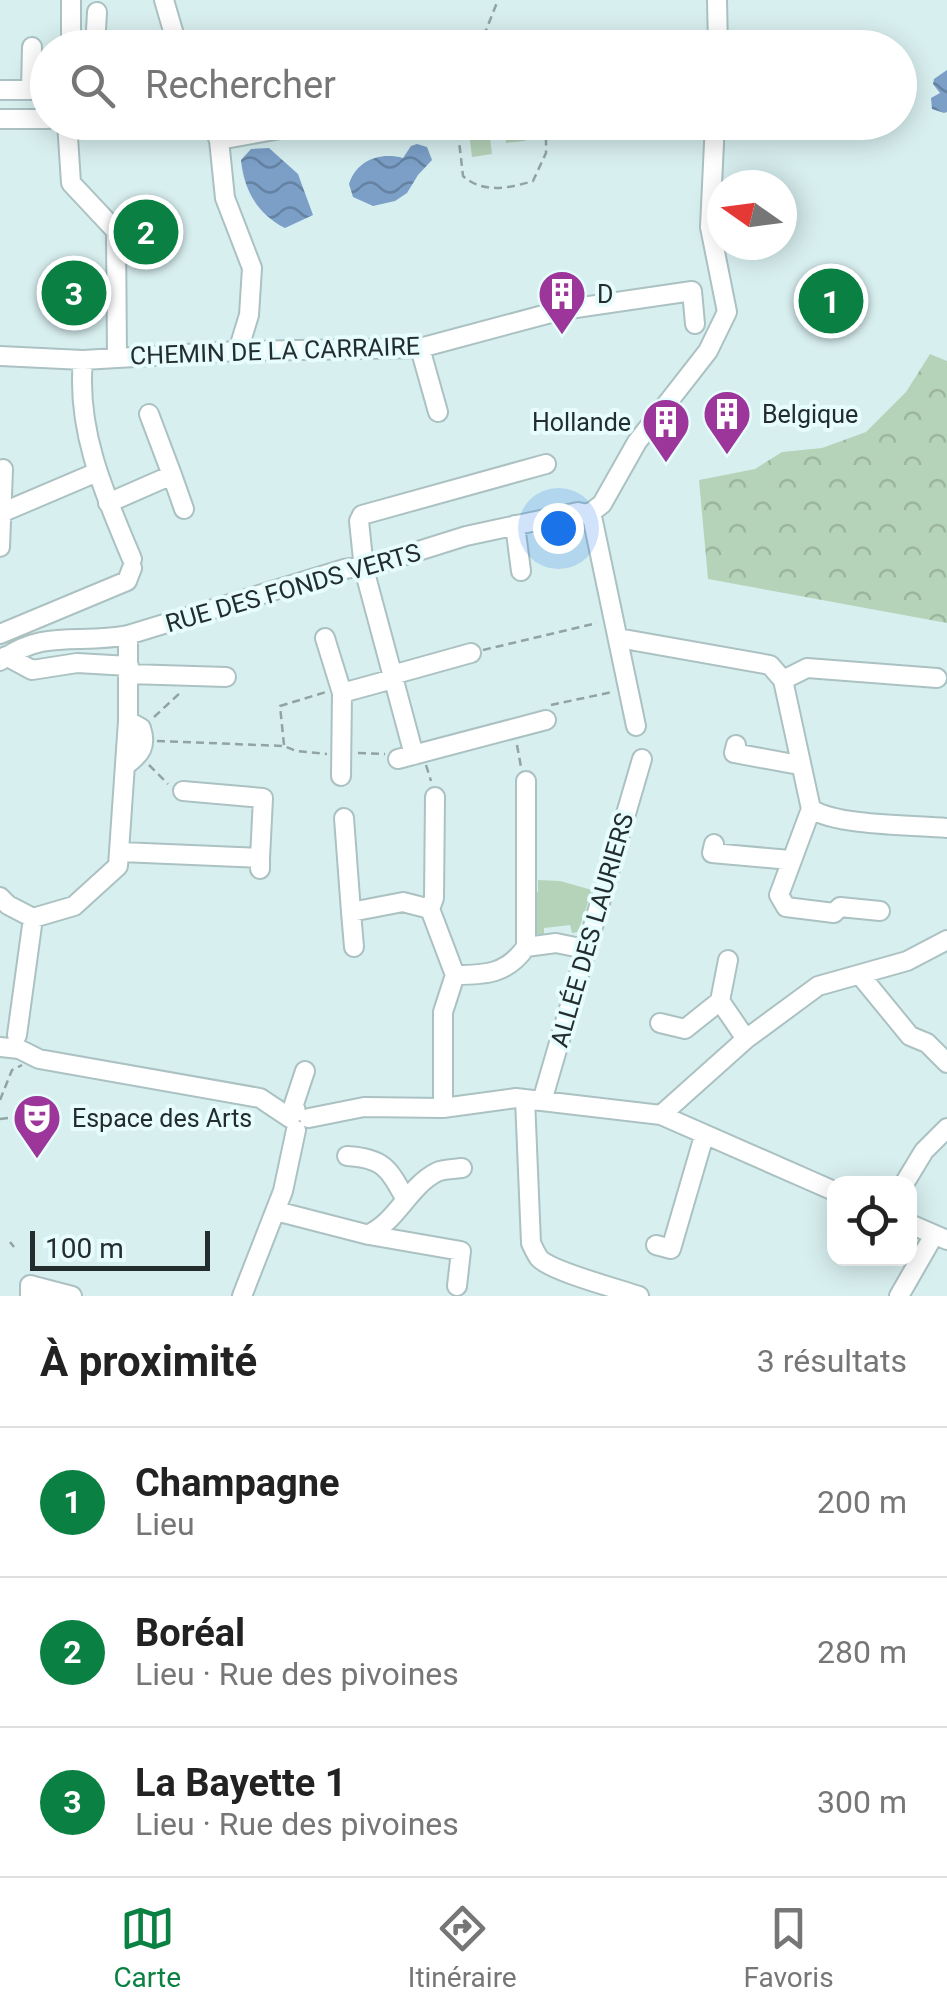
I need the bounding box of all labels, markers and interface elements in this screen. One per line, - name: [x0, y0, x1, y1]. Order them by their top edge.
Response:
- search box: [30, 30, 917, 140]
- icon: search: [65, 58, 120, 113]
- text: Rechercher: [145, 63, 336, 107]
- north arrow: [707, 170, 797, 260]
- pin: 2: [114, 194, 178, 270]
- pin: 3: [42, 256, 106, 330]
- pin: 1: [798, 264, 864, 338]
- building icon: D: [536, 268, 588, 336]
- place label: D: [597, 280, 613, 309]
- street label: CHEMIN DE LA CARRAIRE: [130, 331, 420, 371]
- building icon: Belgique: [701, 388, 753, 456]
- building icon: Hollande: [640, 396, 692, 464]
- place label: Belgique: [762, 400, 858, 429]
- place label: Hollande: [532, 408, 631, 437]
- your location: [533, 503, 584, 554]
- street label: RUE DES FONDS VERTS: [162, 538, 424, 638]
- street label: ALLÉE DES LAURIERS: [544, 809, 639, 1050]
- theatre icon: Espace des Arts: [11, 1092, 63, 1160]
- place label: Espace des Arts: [72, 1104, 252, 1133]
- map controls: [827, 1176, 917, 1266]
- button: locate: [827, 1176, 917, 1266]
- scale bar: [30, 1226, 210, 1270]
- text: 100 m: [45, 1232, 124, 1265]
- text: À proximité: [40, 1337, 257, 1386]
- text: 3 résultats: [757, 1342, 907, 1380]
- text: Champagne: [135, 1461, 340, 1505]
- text: 1: [63, 1483, 82, 1521]
- text: 200 m: [817, 1483, 907, 1521]
- text: Lieu: [135, 1505, 195, 1543]
- text: Boréal: [135, 1611, 245, 1655]
- text: 2: [63, 1633, 82, 1671]
- text: 280 m: [817, 1633, 907, 1671]
- text: Lieu · Rue des pivoines: [135, 1655, 459, 1693]
- text: La Bayette 1: [135, 1761, 347, 1805]
- text: 3: [63, 1783, 82, 1821]
- text: 300 m: [817, 1783, 907, 1821]
- text: Lieu · Rue des pivoines: [135, 1805, 459, 1843]
- tab: Carte: [113, 1901, 181, 1994]
- tab: Itinéraire: [408, 1901, 517, 1994]
- tab: Favoris: [743, 1901, 834, 1994]

